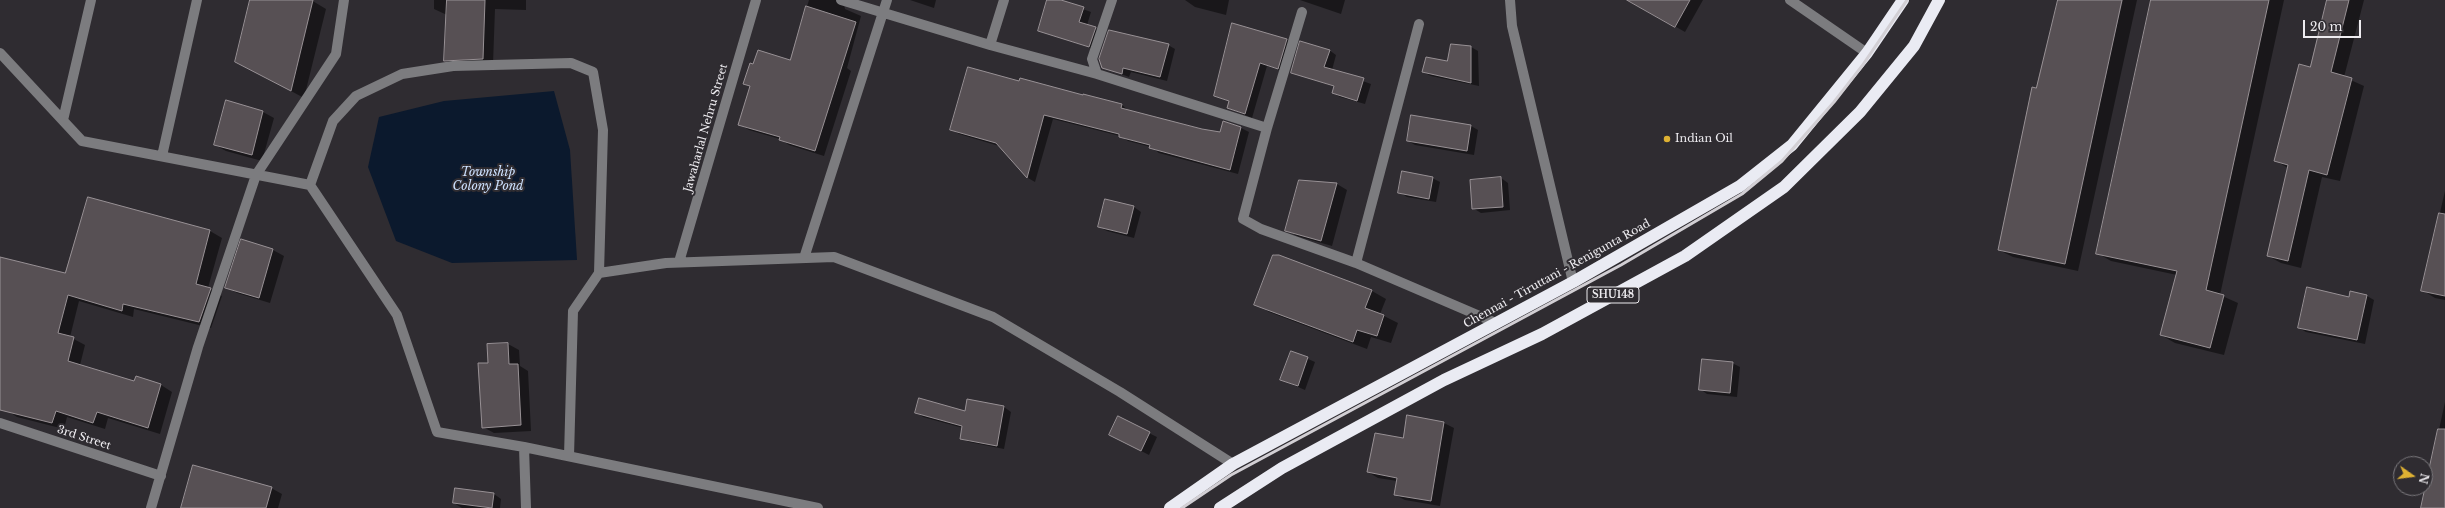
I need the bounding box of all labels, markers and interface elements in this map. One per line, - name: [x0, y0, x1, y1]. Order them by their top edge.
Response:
- scale bar: [2305, 12, 2363, 38]
- text: 20 m: [2310, 19, 2342, 34]
- street label: Jawaharlal Nehru Street: [681, 62, 731, 194]
- place label: Indian Oil: [1675, 132, 1733, 146]
- marker: Indian Oil: [1662, 134, 1672, 144]
- water label: Township Colony Pond: [453, 166, 523, 194]
- street label: Chennai - Tiruttani - Renigunta Road: [1461, 217, 1653, 331]
- road number: SHU148: [1587, 287, 1639, 303]
- street label: 3rd Street: [56, 423, 112, 453]
- north arrow: [2393, 456, 2433, 496]
- text: N: [2416, 472, 2432, 485]

